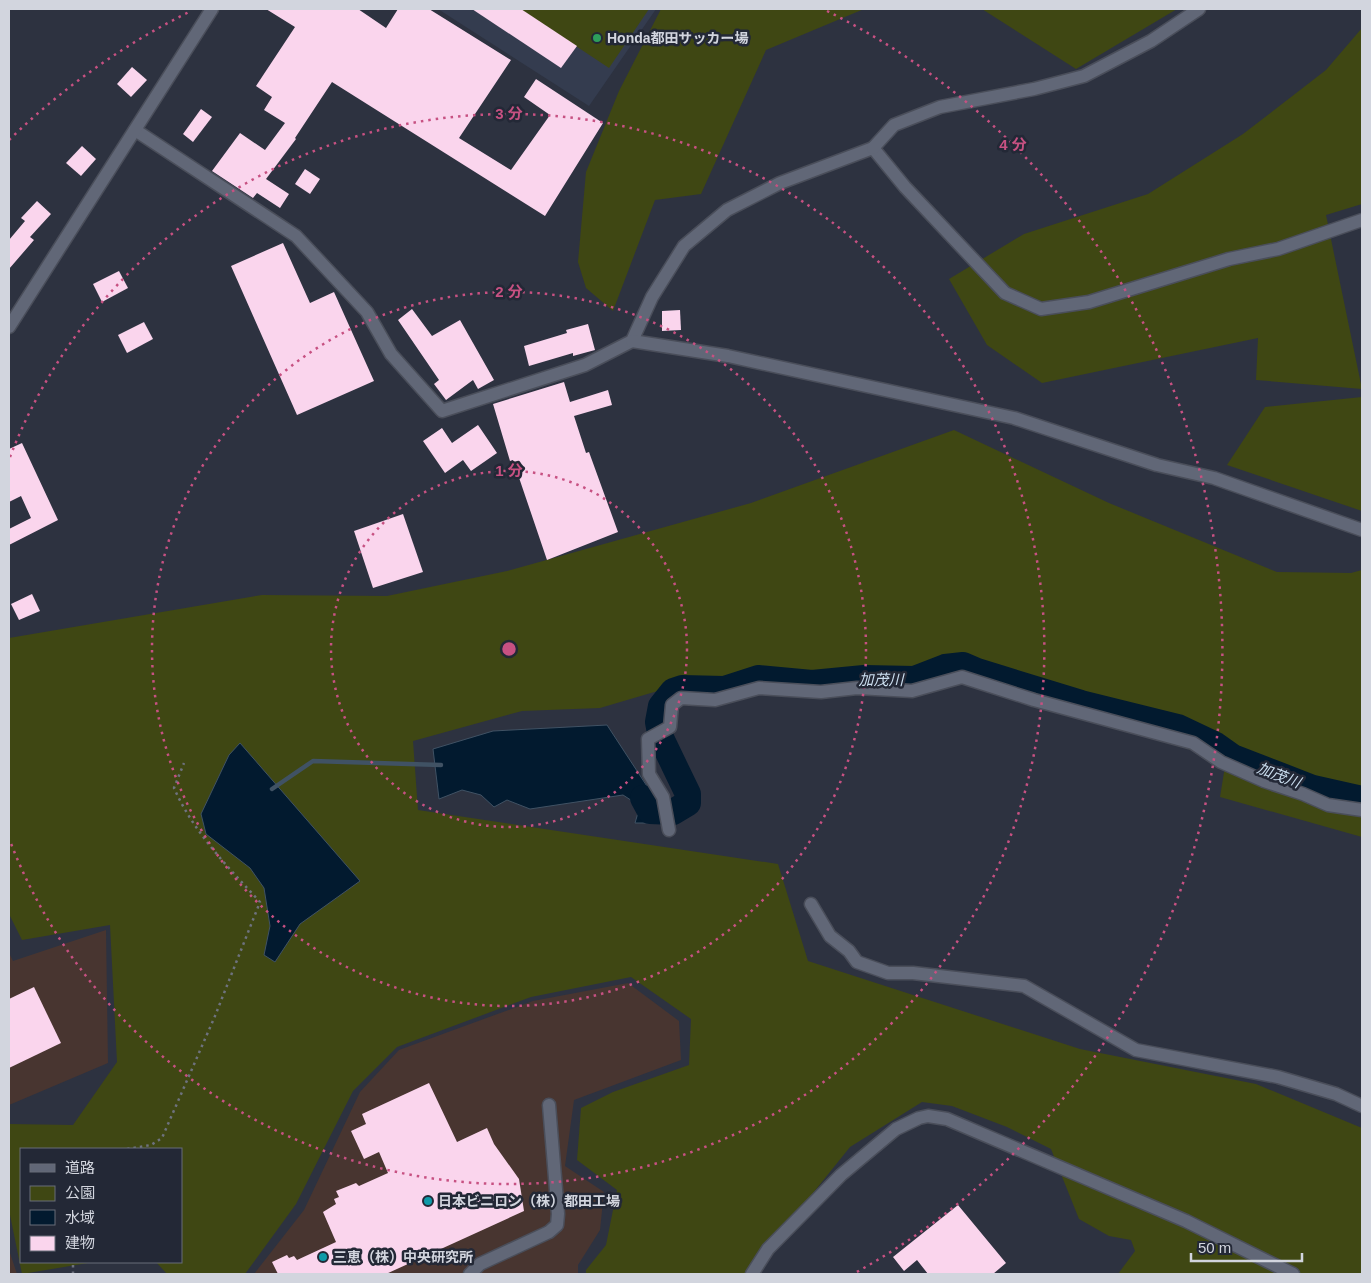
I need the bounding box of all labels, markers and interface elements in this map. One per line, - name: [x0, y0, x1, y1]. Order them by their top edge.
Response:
- place label: Honda都田サッカー場: [607, 30, 749, 46]
- marker: Honda都田サッカー場: [591, 32, 603, 44]
- text: 3 分: [495, 105, 523, 122]
- text: 4 分: [999, 136, 1027, 153]
- text: 2 分: [495, 283, 523, 300]
- text: 1 分: [495, 462, 523, 479]
- centre of rings: [500, 640, 518, 658]
- water label: 加茂川: [858, 671, 905, 688]
- water label: 加茂川: [1255, 759, 1305, 792]
- legend: [20, 1148, 182, 1263]
- text: 道路: [65, 1159, 95, 1176]
- text: 公園: [65, 1184, 95, 1201]
- place label: 日本ビニロン（株）都田工場: [438, 1193, 620, 1209]
- marker: 日本ビニロン（株）都田工場: [422, 1195, 434, 1207]
- text: 水域: [65, 1209, 95, 1226]
- scale bar: [1191, 1230, 1302, 1262]
- text: 建物: [65, 1234, 95, 1251]
- text: 50 m: [1198, 1239, 1231, 1256]
- place label: 三恵（株）中央研究所: [333, 1249, 473, 1265]
- marker: 三恵（株）中央研究所: [317, 1251, 329, 1263]

